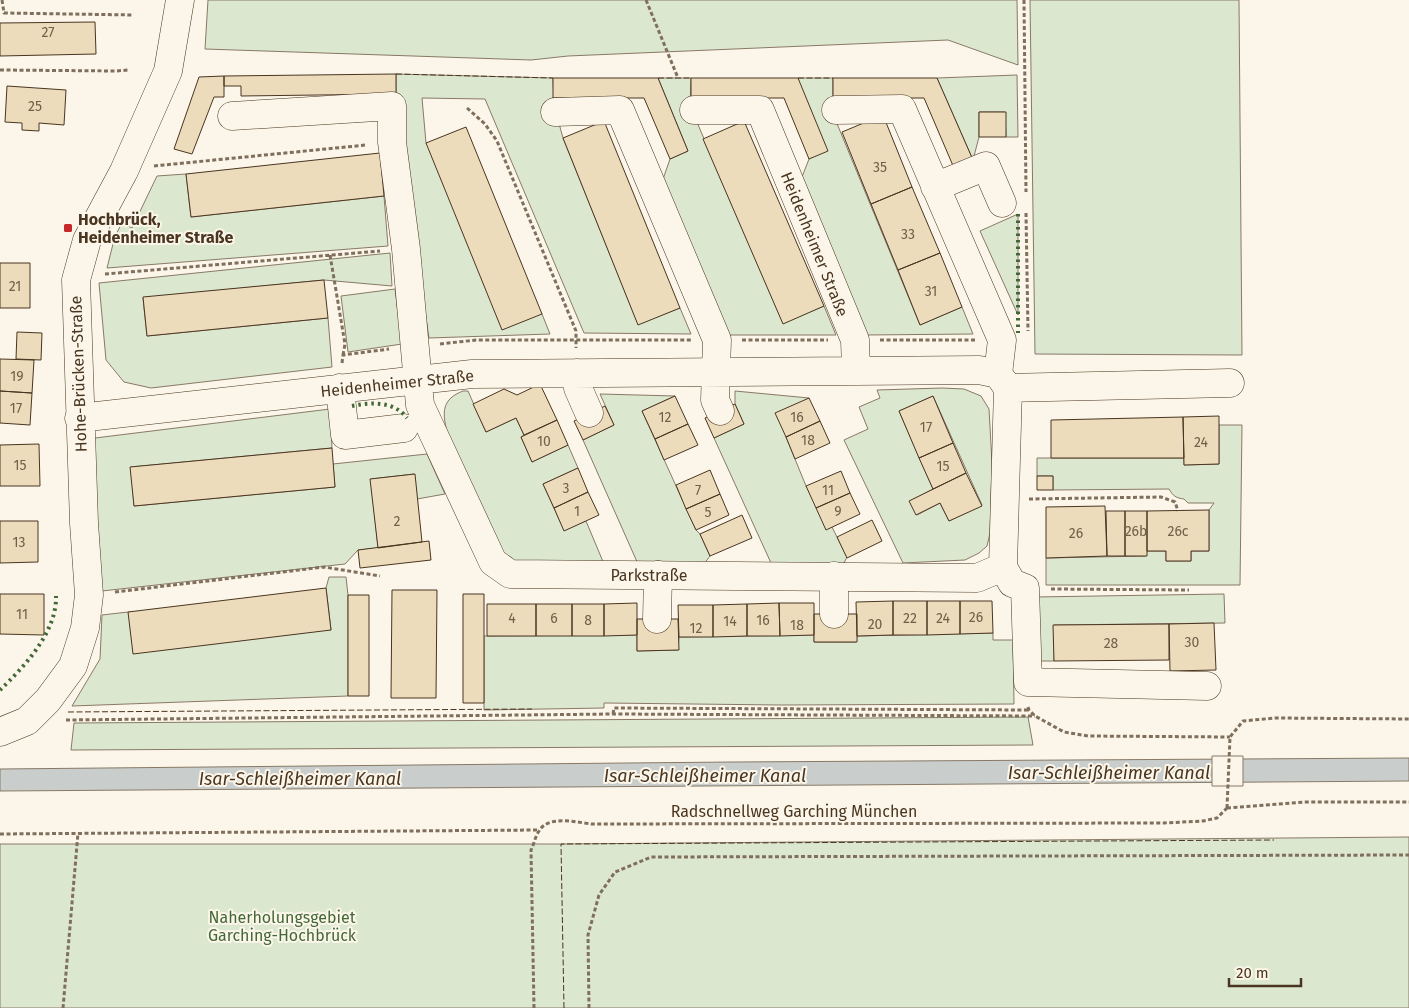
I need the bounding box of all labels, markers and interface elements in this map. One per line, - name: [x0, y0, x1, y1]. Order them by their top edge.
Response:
- house number: 27: [41, 24, 55, 41]
- house number: 25: [28, 98, 42, 115]
- house number: 35: [873, 159, 887, 176]
- street label: Heidenheimer Straße: [777, 169, 852, 319]
- place label: Hochbrück, Heidenheimer Straße: [78, 210, 233, 247]
- marker: Hochbrück, Heidenheimer Straße: [62, 222, 74, 234]
- house number: 33: [901, 226, 915, 243]
- house number: 21: [9, 278, 21, 295]
- house number: 31: [925, 283, 937, 300]
- street label: Hohe-Brücken-Straße: [66, 295, 91, 453]
- street label: Heidenheimer Straße: [319, 366, 475, 401]
- house number: 19: [10, 368, 24, 385]
- house number: 17: [10, 400, 22, 417]
- house number: 12: [659, 409, 672, 426]
- house number: 16: [790, 409, 804, 426]
- house number: 17: [920, 419, 932, 436]
- house number: 18: [801, 432, 815, 449]
- house number: 10: [537, 433, 551, 450]
- house number: 24: [1194, 434, 1209, 451]
- house number: 15: [13, 457, 27, 474]
- house number: 15: [936, 458, 950, 475]
- house number: 3: [563, 480, 570, 497]
- house number: 7: [695, 482, 701, 499]
- house number: 11: [822, 482, 834, 499]
- house number: 1: [574, 503, 580, 520]
- house number: 9: [834, 503, 842, 520]
- house number: 5: [704, 504, 712, 521]
- house number: 2: [394, 513, 401, 530]
- house number: 26b: [1125, 523, 1147, 540]
- house number: 26c: [1167, 523, 1189, 540]
- house number: 26: [1069, 525, 1083, 542]
- house number: 13: [12, 534, 26, 551]
- street label: Parkstraße: [610, 566, 688, 585]
- house number: 11: [16, 606, 28, 623]
- house number: 26: [969, 609, 983, 626]
- house number: 4: [508, 610, 516, 627]
- house number: 6: [550, 610, 558, 627]
- house number: 22: [903, 610, 917, 627]
- house number: 24: [936, 610, 951, 627]
- house number: 8: [584, 612, 592, 629]
- house number: 16: [756, 612, 770, 629]
- house number: 14: [723, 613, 737, 630]
- house number: 20: [868, 616, 883, 633]
- house number: 18: [790, 617, 804, 634]
- house number: 12: [690, 620, 703, 637]
- house number: 30: [1185, 634, 1200, 651]
- house number: 28: [1104, 635, 1119, 652]
- water label: Isar-Schleißheimer Kanal: [1008, 762, 1210, 784]
- water label: Isar-Schleißheimer Kanal: [604, 765, 806, 787]
- water label: Isar-Schleißheimer Kanal: [199, 768, 401, 790]
- street label: Radschnellweg Garching München: [671, 802, 917, 821]
- park label: Naherholungsgebiet Garching-Hochbrück: [208, 908, 357, 945]
- scale bar: [1229, 956, 1302, 988]
- text: 20 m: [1236, 964, 1269, 982]

